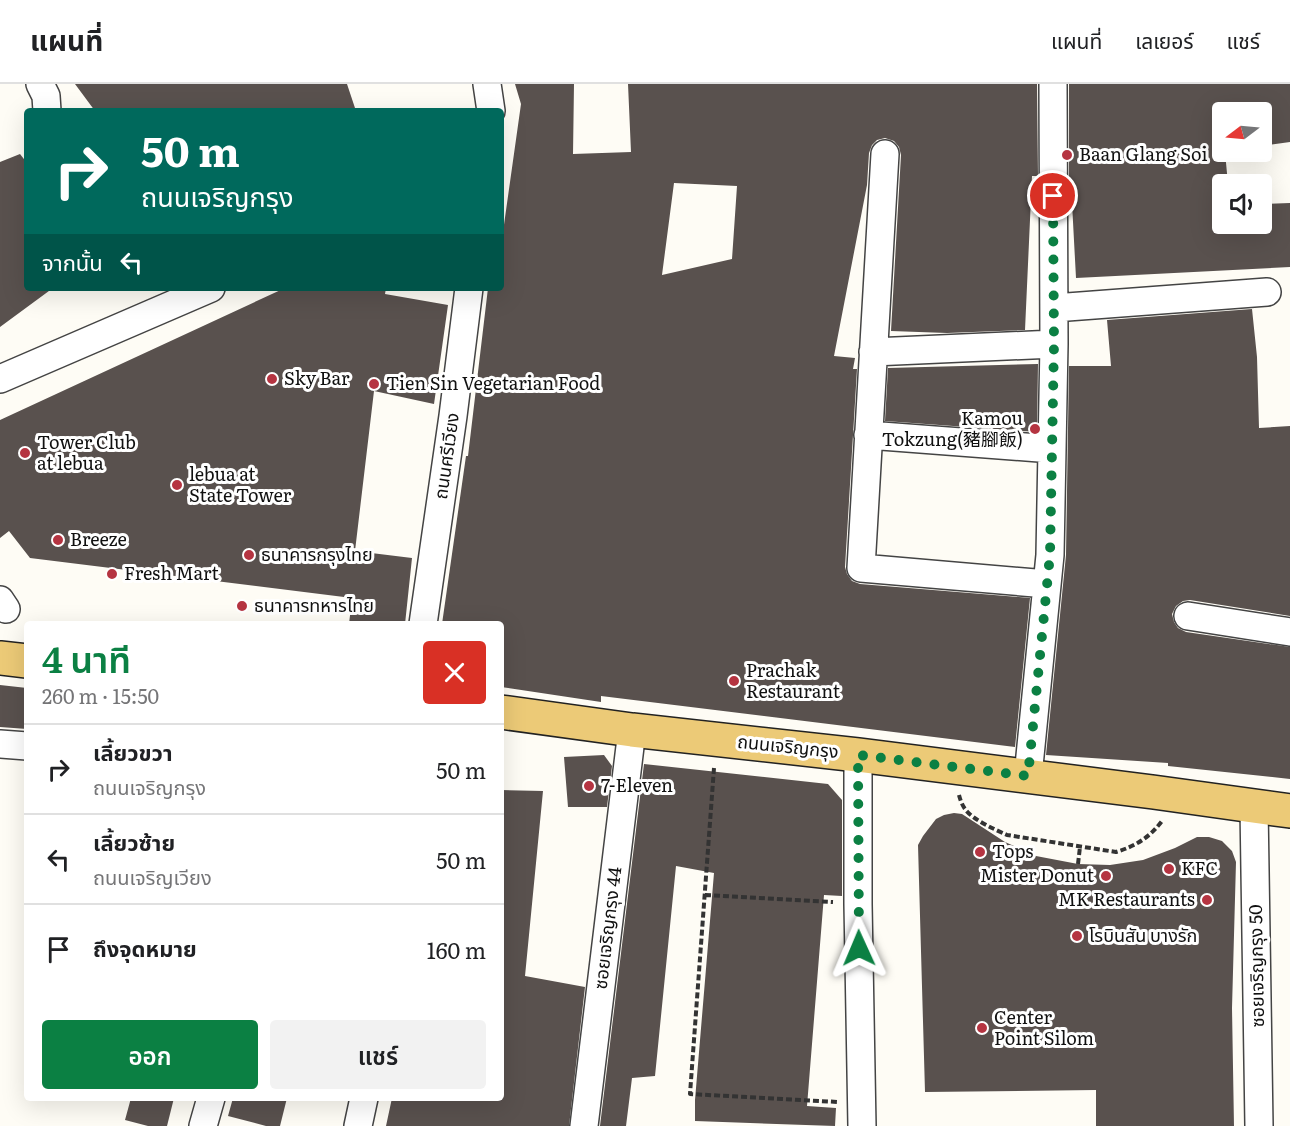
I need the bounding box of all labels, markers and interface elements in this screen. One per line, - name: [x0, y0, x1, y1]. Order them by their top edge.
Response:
- text: แผนที่: [30, 18, 103, 60]
- text: แผนที่: [1051, 24, 1102, 55]
- text: เลเยอร์: [1135, 24, 1194, 55]
- text: แชร์: [1227, 24, 1260, 55]
- north arrow: [1212, 102, 1272, 162]
- map controls: [1212, 102, 1272, 234]
- text: 50 m: [141, 118, 240, 180]
- icon: right: [42, 132, 120, 210]
- place label: Baan Glang Soi: [1079, 140, 1208, 167]
- marker: Baan Glang Soi: [1060, 148, 1074, 162]
- pin: [1027, 170, 1078, 221]
- button: sound: [1212, 174, 1272, 234]
- text: ถนนเจริญกรุง: [141, 175, 294, 215]
- icon: arrive: [1036, 179, 1069, 212]
- text: จากนั้น: [42, 245, 103, 278]
- icon: left: [115, 246, 148, 279]
- place label: Sky Bar: [284, 364, 350, 391]
- place label: Tien Sin Vegetarian Food: [386, 369, 600, 396]
- marker: Sky Bar: [265, 372, 279, 386]
- marker: Tien Sin Vegetarian Food: [367, 377, 381, 391]
- place label: Kamou Tokzung(豬腳飯): [882, 404, 1023, 452]
- street label: ถนนศรีเวียง: [426, 411, 465, 501]
- marker: Kamou Tokzung(豬腳飯): [1028, 422, 1042, 436]
- place label: Tower Club at lebua: [37, 428, 136, 476]
- marker: Tower Club at lebua: [18, 446, 32, 460]
- place label: lebua at State Tower: [189, 460, 292, 508]
- marker: lebua at State Tower: [170, 478, 184, 492]
- place label: Breeze: [70, 525, 127, 552]
- marker: Breeze: [51, 533, 65, 547]
- place label: ธนาคารกรุงไทย: [261, 540, 373, 567]
- marker: ธนาคารกรุงไทย: [242, 548, 256, 562]
- place label: Fresh Mart: [124, 559, 219, 586]
- marker: Fresh Mart: [105, 567, 119, 581]
- place label: ธนาคารทหารไทย: [254, 591, 374, 618]
- marker: ธนาคารทหารไทย: [235, 599, 249, 613]
- text: 4 นาที: [42, 631, 131, 684]
- button: close: [423, 641, 486, 704]
- place label: Prachak Restaurant: [746, 656, 841, 704]
- marker: Prachak Restaurant: [727, 674, 741, 688]
- text: 260 m · 15:50: [42, 680, 159, 710]
- street label: ถนนเจริญกรุง: [736, 727, 840, 764]
- text: เลี้ยวขวา: [93, 735, 173, 768]
- icon: right: [42, 753, 75, 786]
- text: 50 m: [436, 753, 486, 786]
- text: ถนนเจริญกรุง: [93, 771, 206, 801]
- place label: 7-Eleven: [601, 771, 673, 798]
- marker: 7-Eleven: [582, 779, 596, 793]
- text: เลี้ยวซ้าย: [93, 825, 175, 858]
- place label: Tops: [992, 837, 1033, 864]
- icon: left: [42, 843, 75, 876]
- text: 50 m: [436, 843, 486, 876]
- marker: Tops: [973, 845, 987, 859]
- place label: KFC: [1181, 854, 1218, 881]
- text: ถนนเจริญเวียง: [93, 861, 212, 891]
- place label: Mister Donut: [980, 861, 1095, 888]
- marker: KFC: [1162, 862, 1176, 876]
- street label: ซอยเจริญกรุง 44: [586, 865, 627, 991]
- marker: Mister Donut: [1099, 869, 1113, 883]
- place label: MK Restaurants: [1058, 885, 1195, 912]
- marker: MK Restaurants: [1200, 893, 1214, 907]
- street label: ซอยเจริญกรุง 50: [1241, 904, 1270, 1028]
- position arrow: [827, 916, 891, 980]
- place label: โรบินสัน บางรัก: [1089, 921, 1197, 948]
- marker: โรบินสัน บางรัก: [1070, 929, 1084, 943]
- text: ถึงจุดหมาย: [93, 931, 197, 964]
- icon: arrive: [42, 933, 75, 966]
- text: 160 m: [427, 933, 486, 966]
- place label: Center Point Silom: [994, 1003, 1094, 1051]
- button: ออก: [42, 1020, 258, 1089]
- button: แชร์: [270, 1020, 486, 1089]
- marker: Center Point Silom: [975, 1021, 989, 1035]

